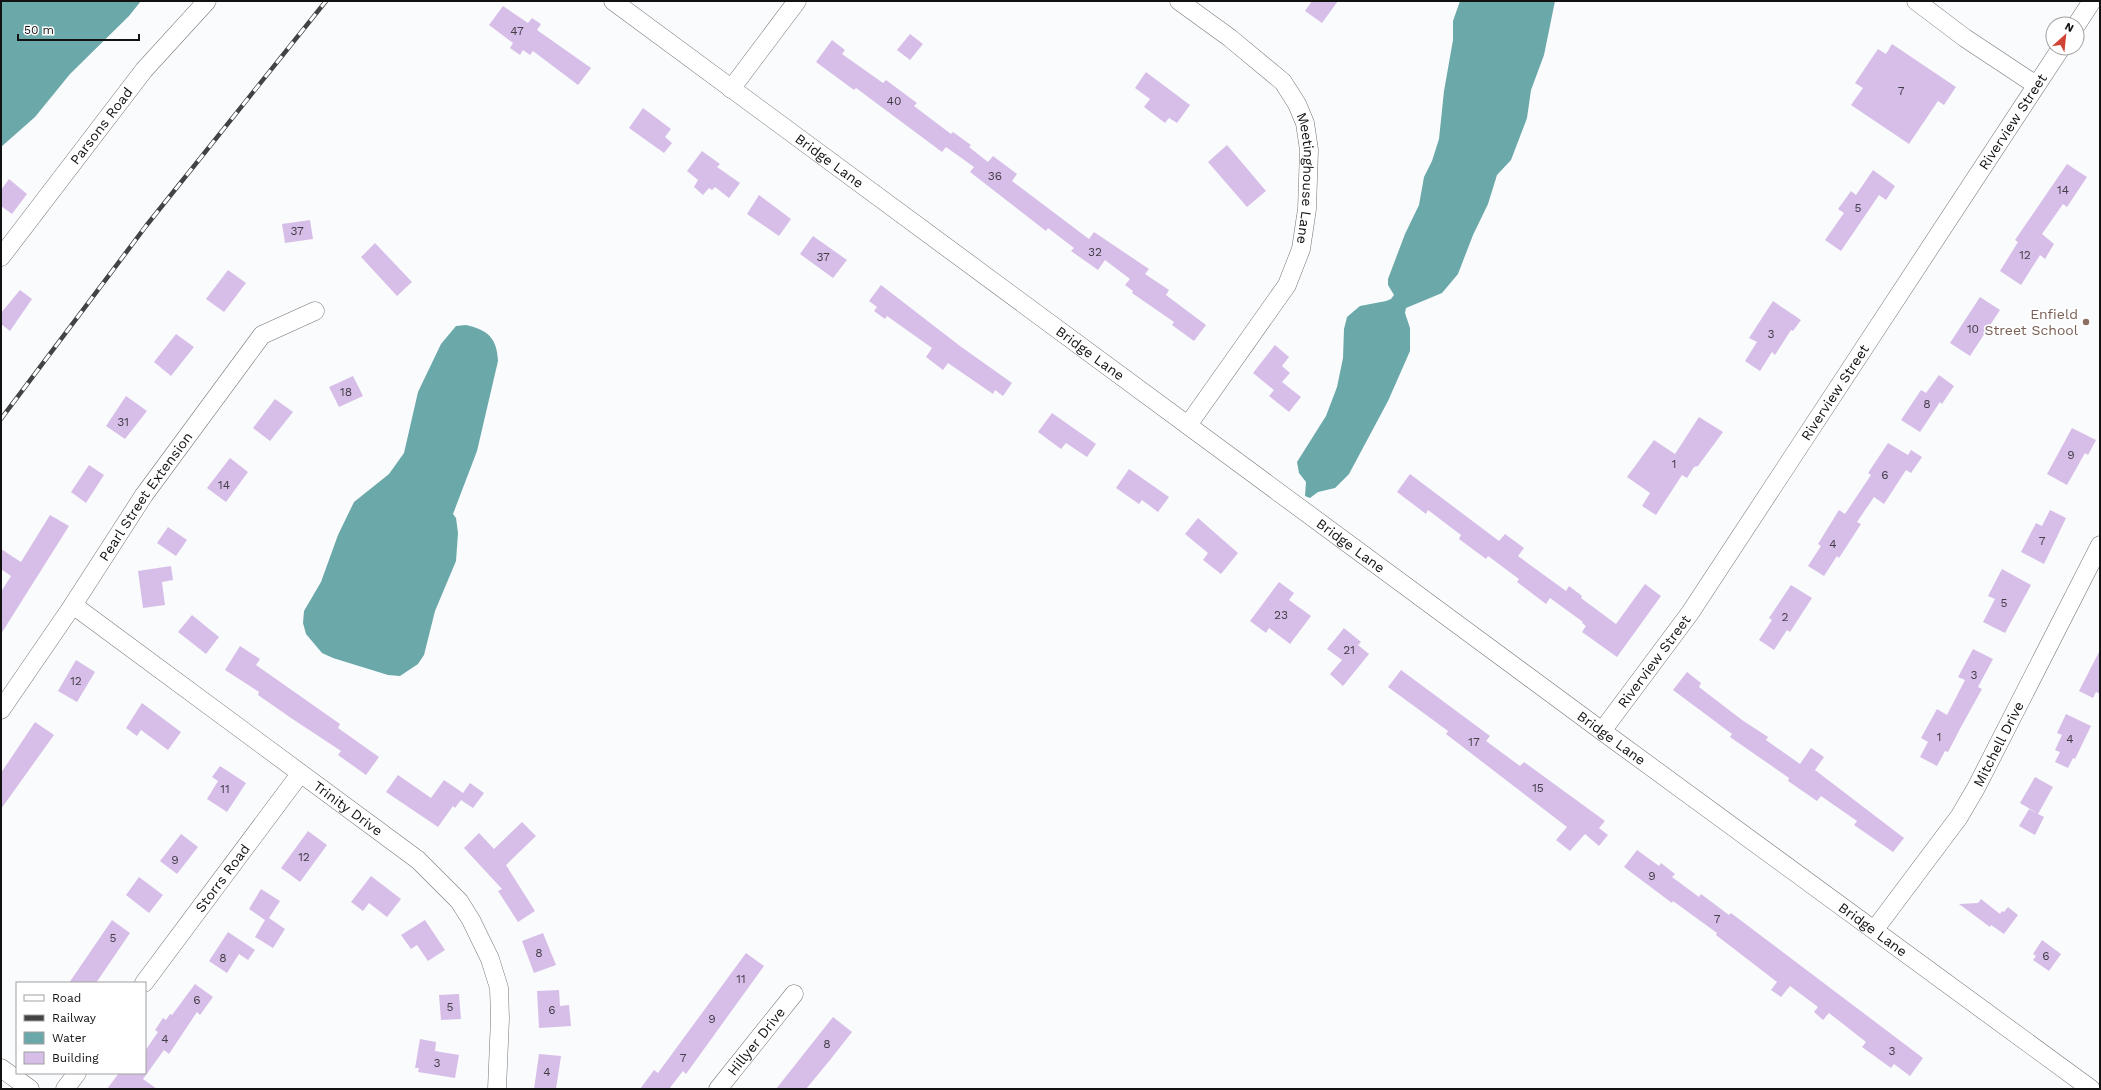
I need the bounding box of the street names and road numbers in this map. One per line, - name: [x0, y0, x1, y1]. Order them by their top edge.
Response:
- street label: Riverview Street: [1975, 71, 2050, 173]
- street label: Parsons Road: [67, 84, 136, 168]
- street label: Meetinghouse Lane: [1293, 110, 1317, 245]
- street label: Bridge Lane: [792, 130, 867, 191]
- street label: Bridge Lane: [1053, 323, 1127, 384]
- street label: Riverview Street: [1798, 341, 1872, 443]
- street label: Pearl Street Extension: [96, 429, 196, 564]
- street label: Bridge Lane: [1314, 515, 1388, 576]
- street label: Riverview Street: [1614, 612, 1694, 711]
- street label: Mitchell Drive: [1970, 699, 2027, 789]
- street label: Bridge Lane: [1574, 708, 1649, 768]
- street label: Trinity Drive: [310, 778, 386, 839]
- street label: Storrs Road: [192, 841, 253, 915]
- street label: Bridge Lane: [1836, 899, 1910, 960]
- street label: Hillyer Drive: [724, 1004, 788, 1079]

